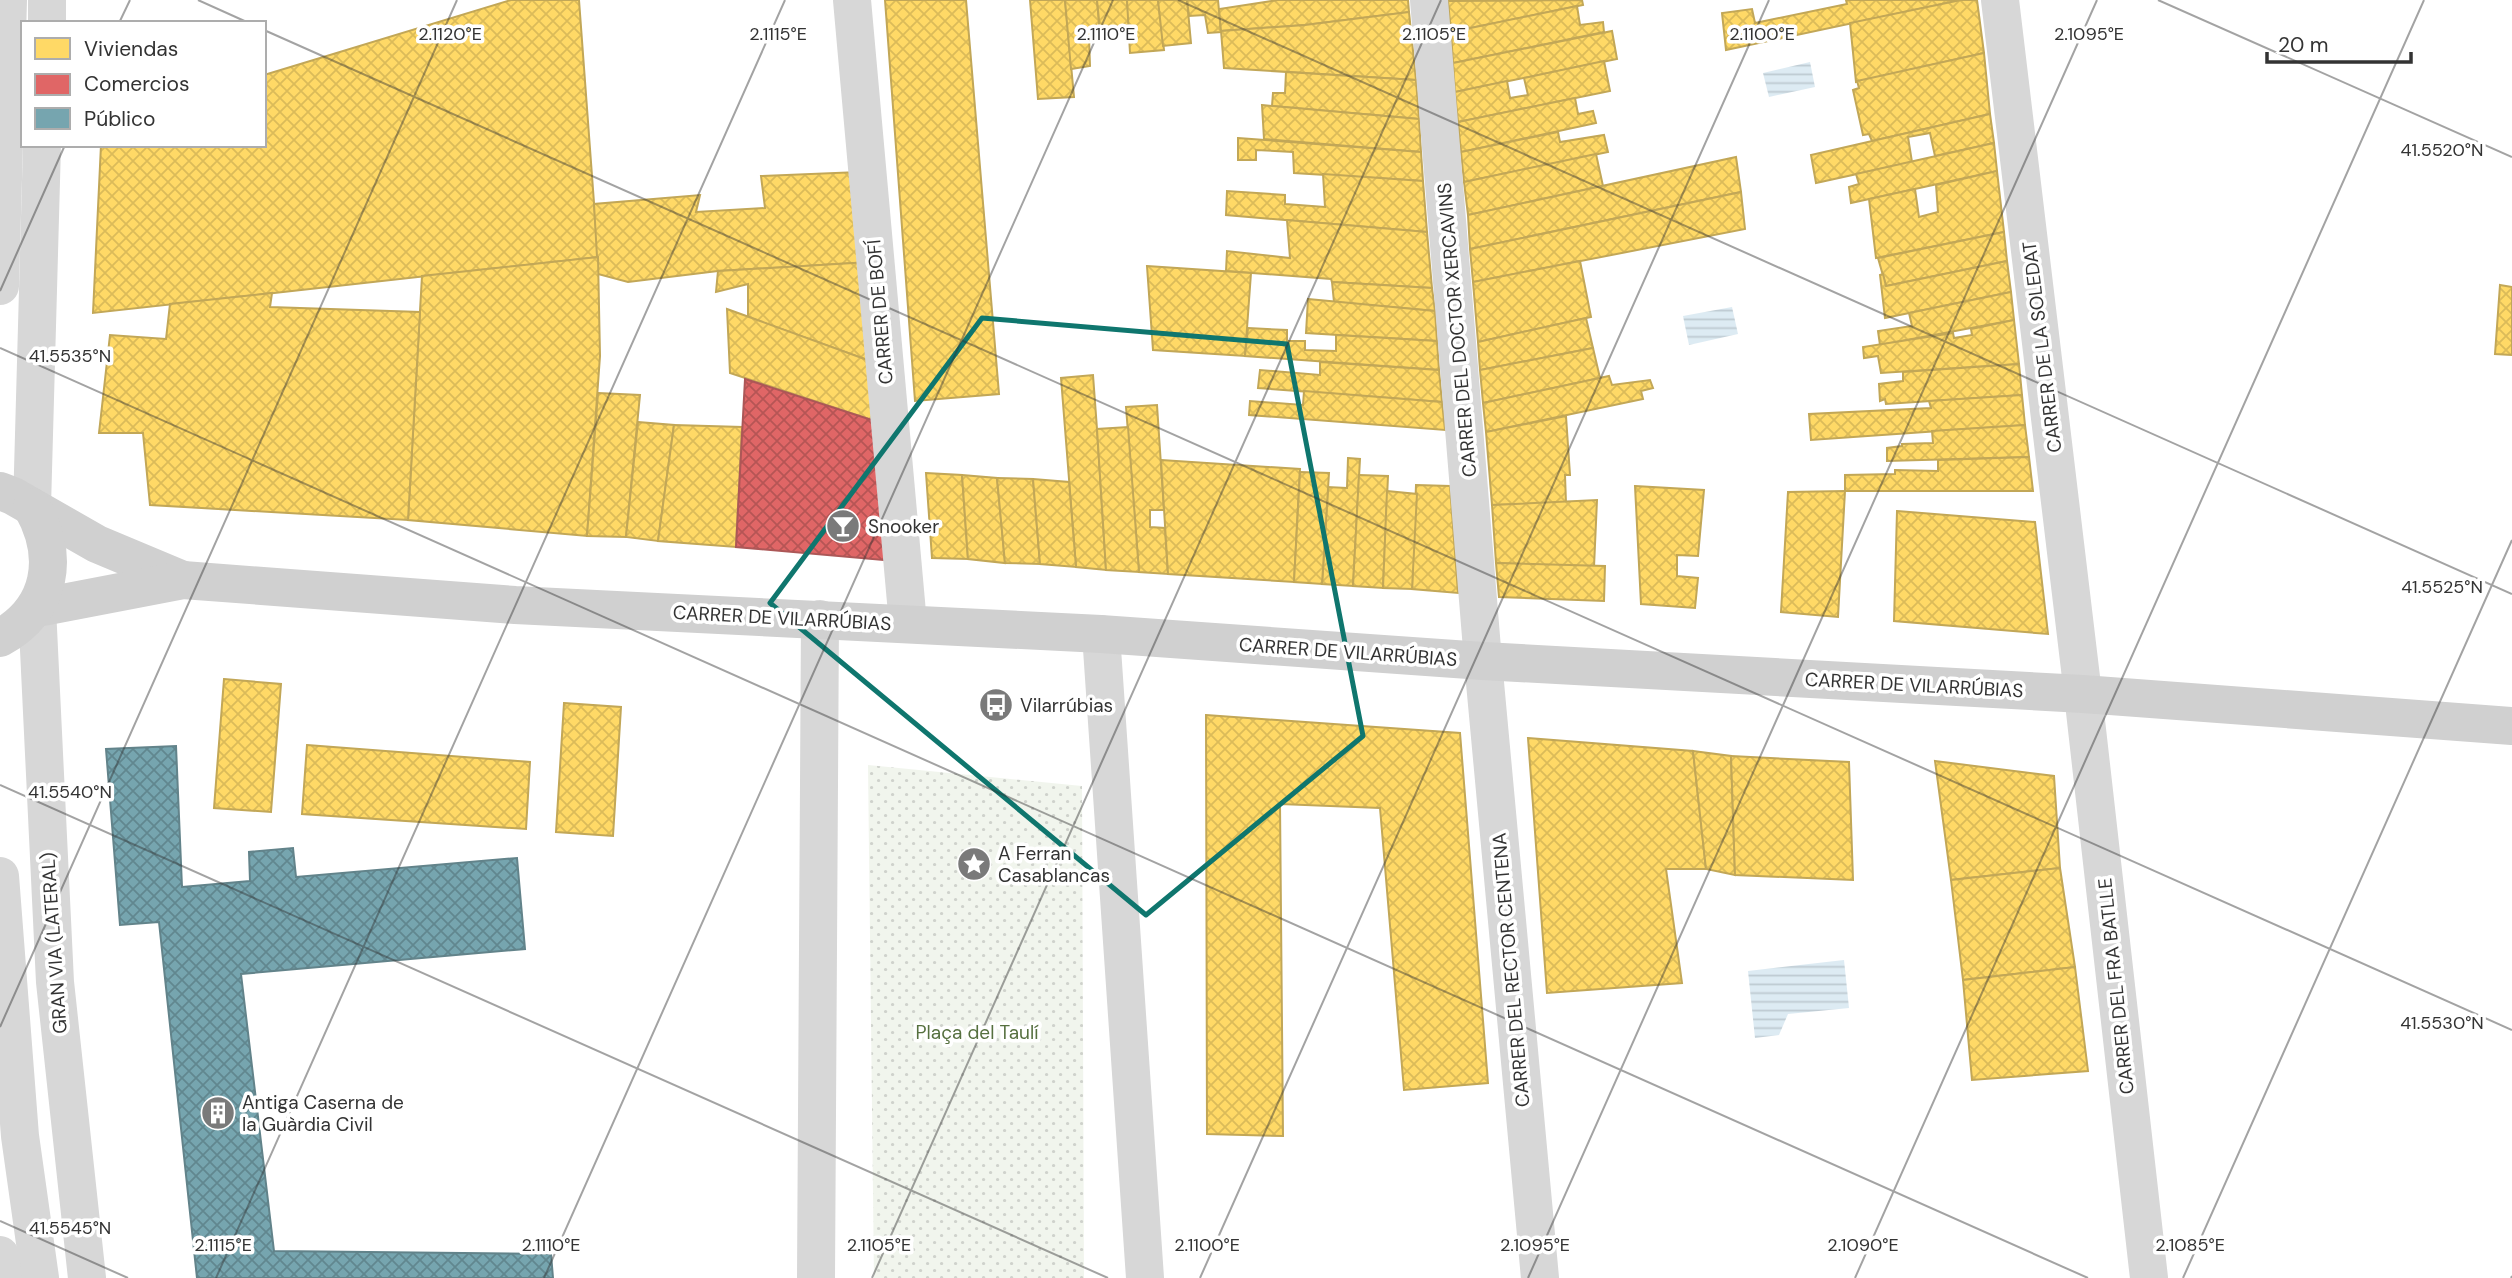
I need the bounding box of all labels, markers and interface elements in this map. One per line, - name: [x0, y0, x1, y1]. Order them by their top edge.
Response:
- legend: [21, 21, 266, 147]
- scale bar: [2267, 21, 2410, 65]
- text: 2.1120°E: [418, 22, 482, 46]
- text: 2.1115°E: [749, 22, 807, 46]
- text: 2.1110°E: [1076, 22, 1136, 46]
- text: 2.1105°E: [1402, 22, 1466, 46]
- text: 2.1100°E: [1729, 22, 1795, 46]
- text: 2.1095°E: [2054, 22, 2124, 46]
- text: 20 m: [2278, 31, 2329, 59]
- text: Viviendas: [84, 35, 178, 63]
- text: Comercios: [84, 70, 190, 98]
- text: Público: [84, 105, 156, 133]
- text: 41.5520°N: [2401, 138, 2483, 162]
- street label: CARRER DEL DOCTOR XERCAVINS: [1432, 182, 1482, 478]
- street label: CARRER DE BOFÍ: [861, 238, 899, 385]
- street label: CARRER DE LA SOLEDAT: [2017, 240, 2067, 454]
- text: 41.5535°N: [29, 344, 111, 368]
- bar icon: Snooker: [824, 507, 862, 545]
- place label: Snooker: [868, 514, 939, 539]
- text: 41.5525°N: [2401, 575, 2483, 599]
- street label: CARRER DE VILARRÚBIAS: [672, 600, 892, 636]
- street label: CARRER DE VILARRÚBIAS: [1238, 632, 1458, 672]
- street label: CARRER DE VILARRÚBIAS: [1804, 667, 2024, 703]
- bus stop icon: Vilarrúbias: [977, 686, 1015, 724]
- place label: Vilarrúbias: [1020, 693, 1113, 718]
- text: 41.5540°N: [28, 780, 112, 804]
- street label: CARRER DEL RECTOR CENTENA: [1487, 831, 1535, 1108]
- place label: A Ferran Casablancas: [998, 841, 1110, 888]
- place icon: A Ferran Casablancas: [955, 845, 993, 883]
- street label: GRAN VIA (LATERAL): [35, 851, 73, 1035]
- street label: CARRER DEL FRA BATLLE: [2092, 877, 2140, 1095]
- text: 41.5530°N: [2400, 1011, 2484, 1035]
- park label: Plaça del Taulí: [916, 1020, 1039, 1045]
- place label: Antiga Caserna de la Guàrdia Civil: [242, 1090, 404, 1137]
- building icon: Antiga Caserna de la Guàrdia Civil: [199, 1094, 237, 1132]
- text: 41.5545°N: [29, 1216, 111, 1240]
- text: 2.1115°E: [194, 1233, 252, 1257]
- text: 2.1110°E: [521, 1233, 581, 1257]
- text: 2.1105°E: [847, 1233, 911, 1257]
- text: 2.1100°E: [1174, 1233, 1240, 1257]
- text: 2.1095°E: [1500, 1233, 1570, 1257]
- text: 2.1090°E: [1827, 1233, 1899, 1257]
- text: 2.1085°E: [2155, 1233, 2225, 1257]

